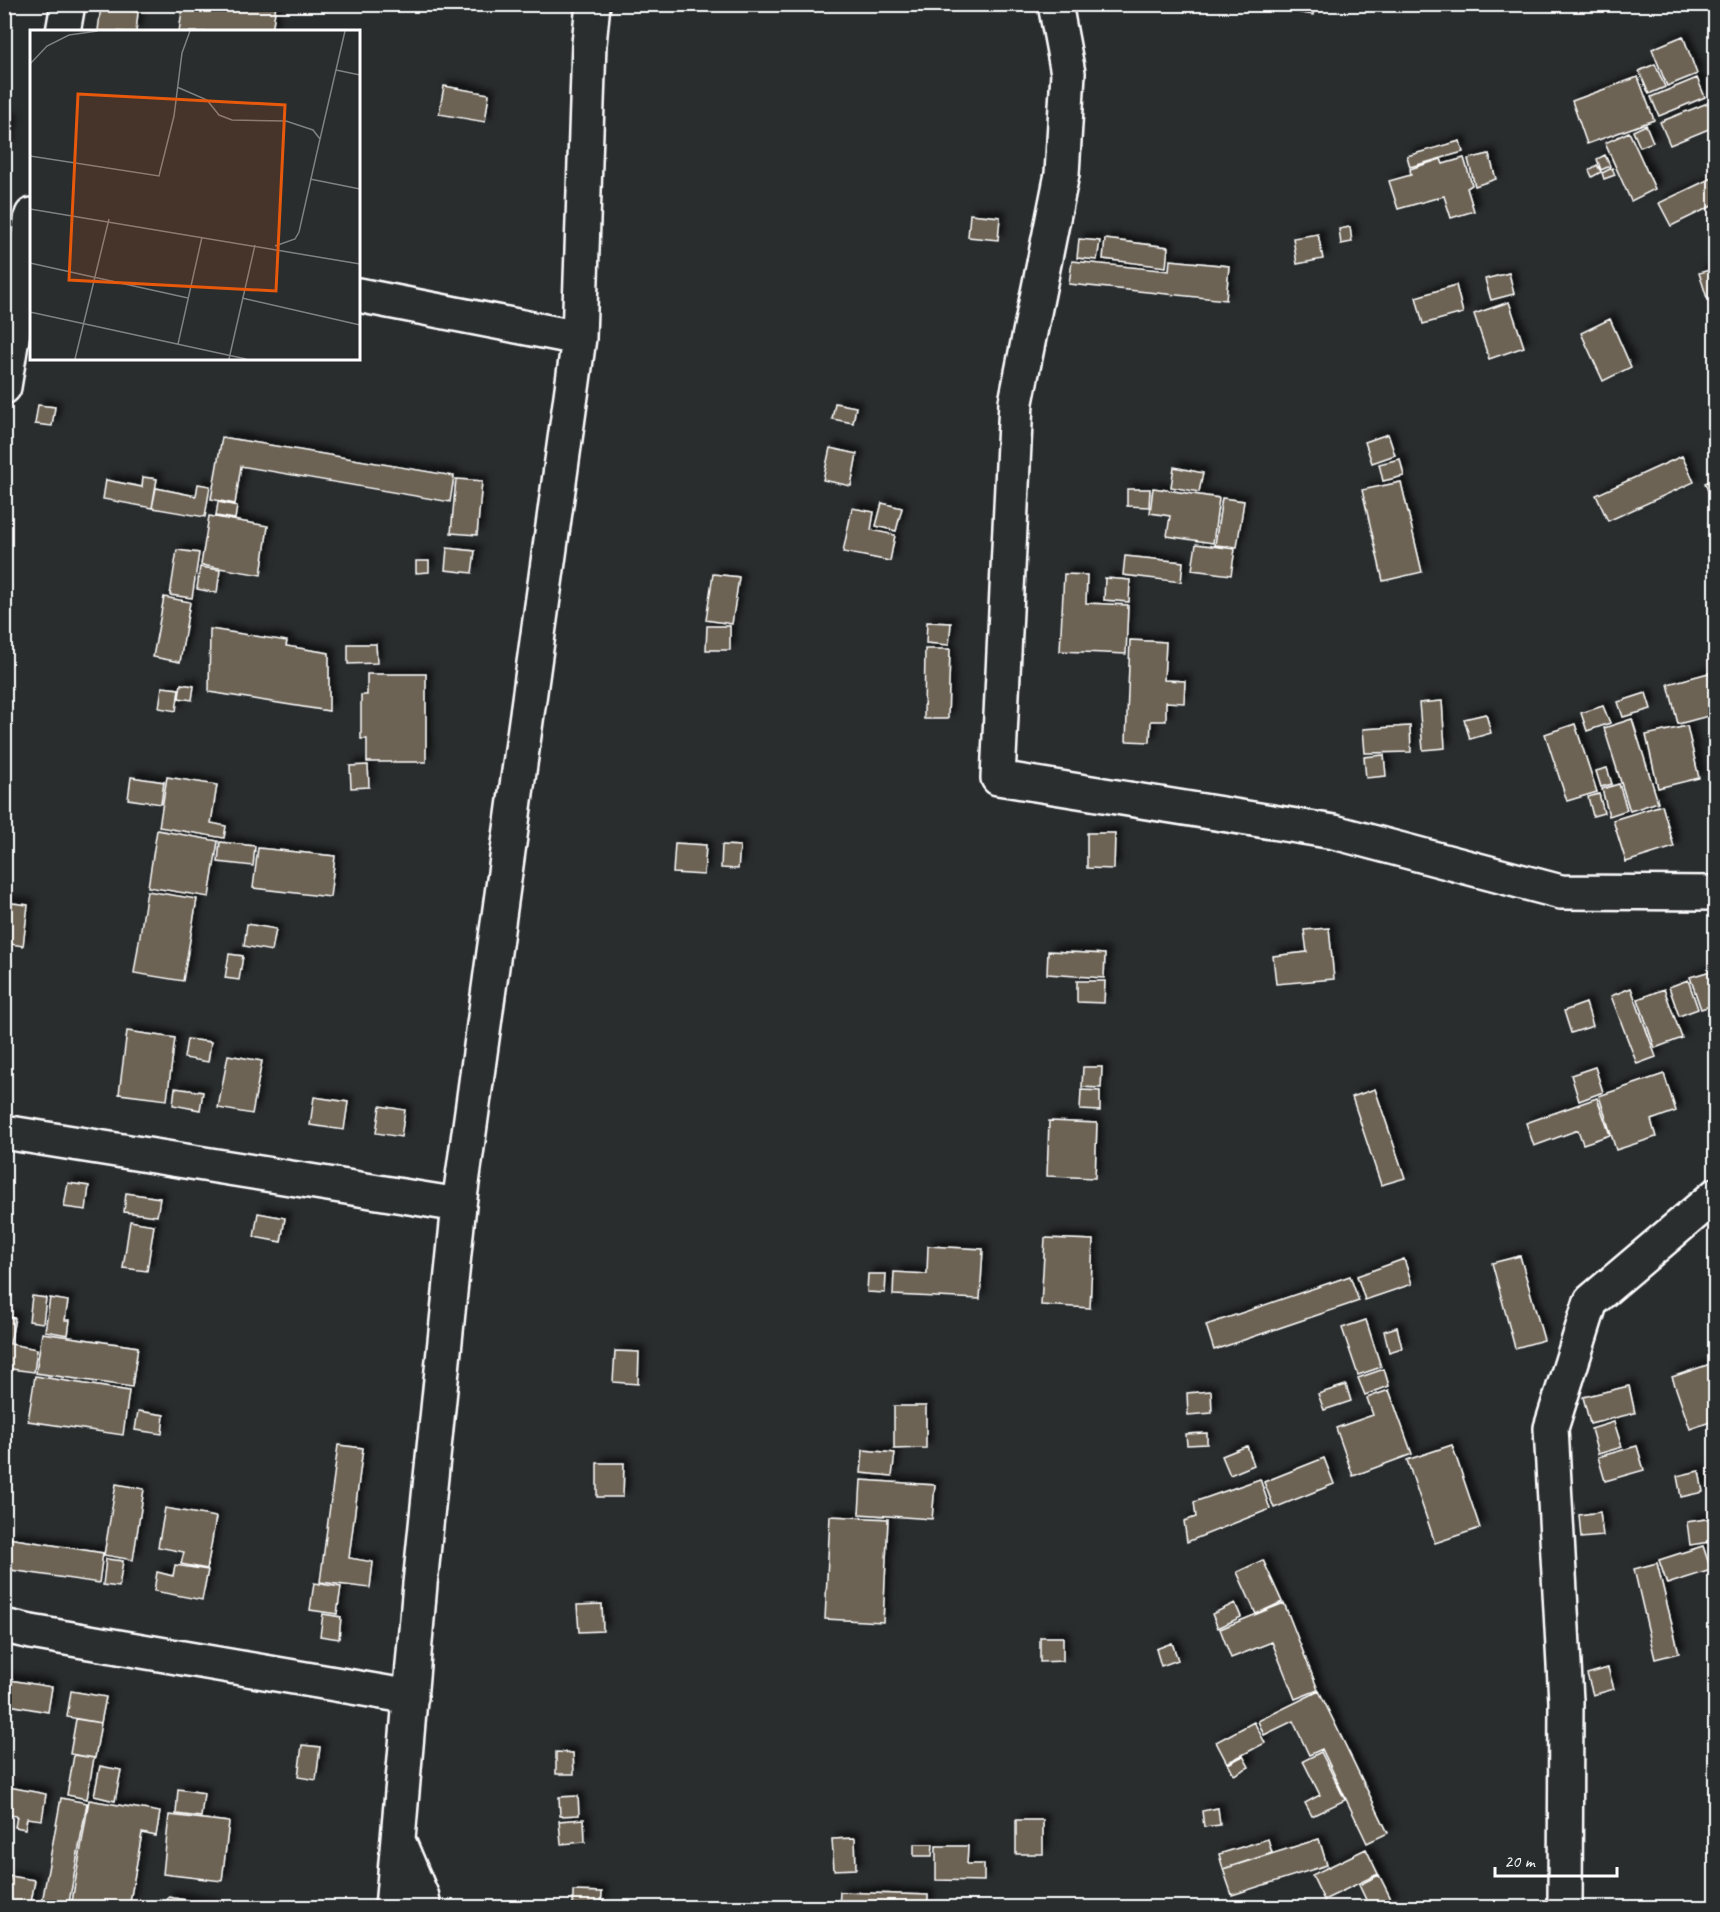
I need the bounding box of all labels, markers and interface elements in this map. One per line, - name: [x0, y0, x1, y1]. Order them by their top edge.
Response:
- inset map: [30, 30, 360, 360]
- scale bar: [1495, 1840, 1616, 1878]
- text: 20 m: [1504, 1850, 1537, 1872]

